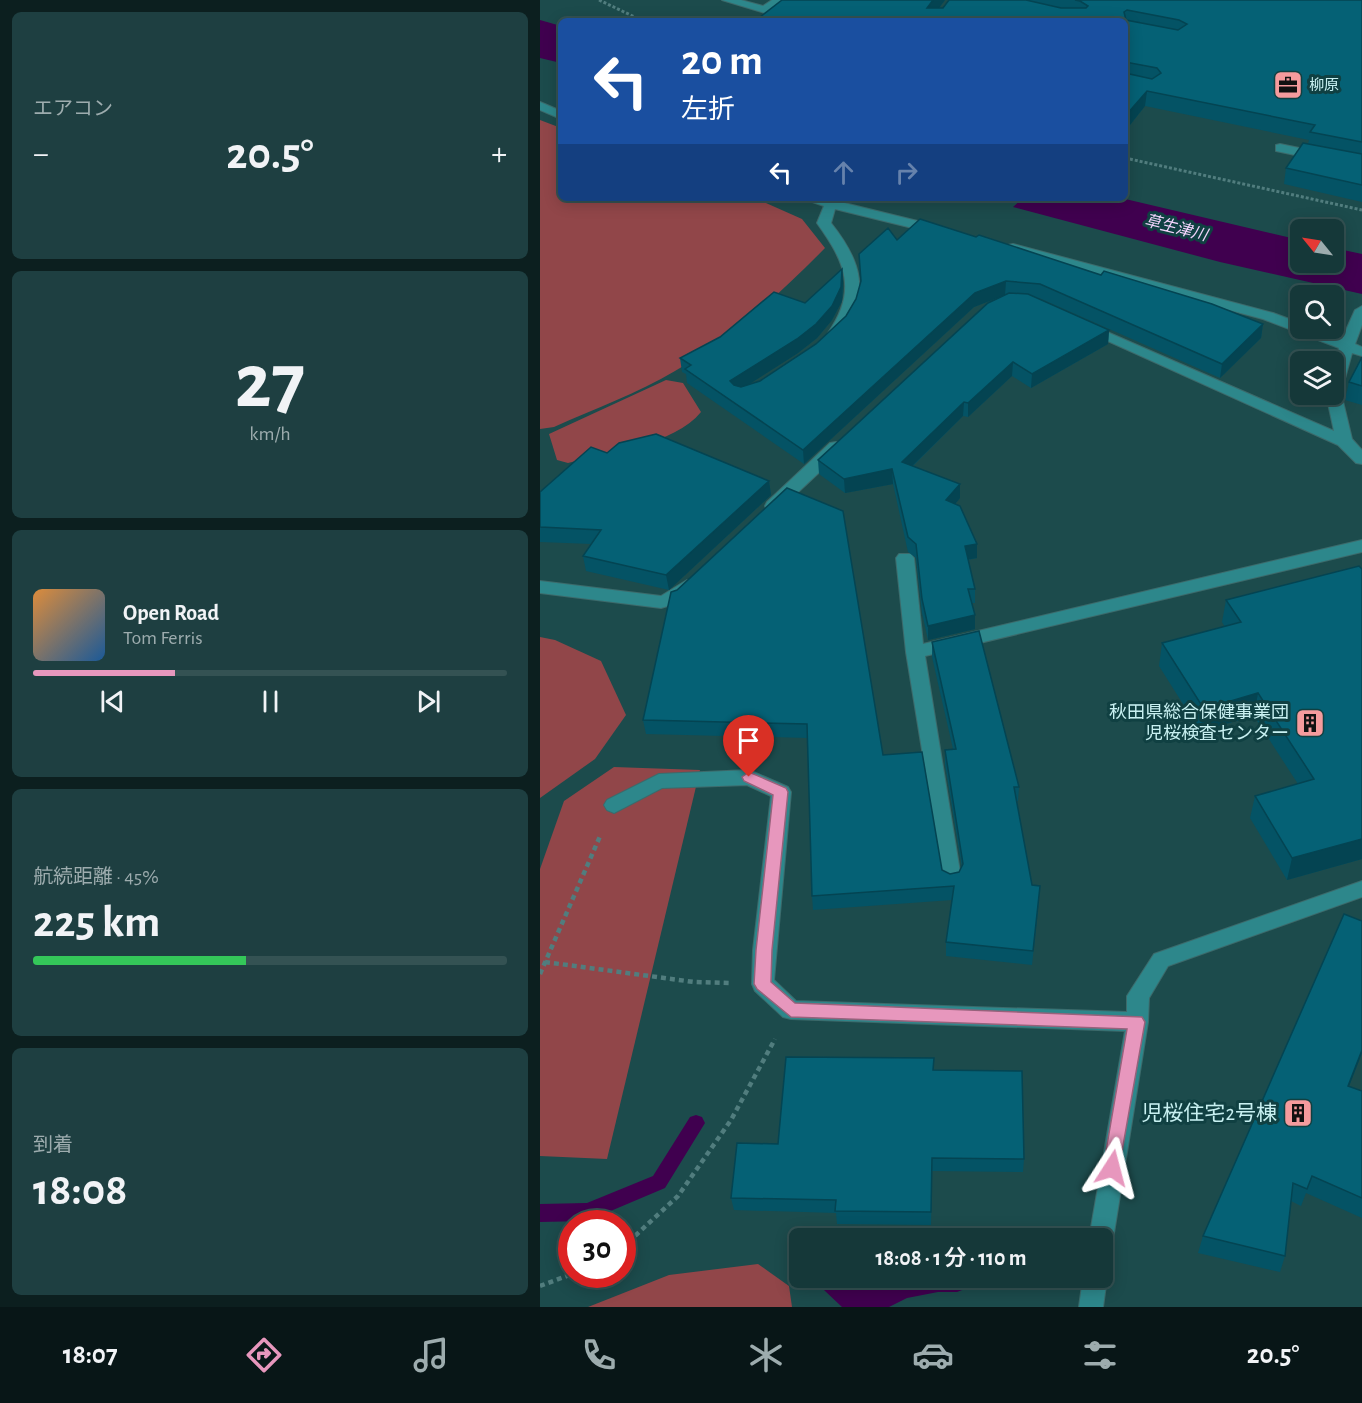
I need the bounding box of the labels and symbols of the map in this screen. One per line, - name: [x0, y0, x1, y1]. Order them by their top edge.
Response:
- office icon: 柳原: [1272, 69, 1304, 101]
- place label: 柳原: [1309, 77, 1339, 93]
- water label: 草生津川: [1143, 212, 1211, 244]
- north arrow: [1290, 219, 1344, 273]
- place label: 秋田県総合保健事業団 児桜検査センター: [1109, 702, 1289, 743]
- building icon: 秋田県総合保健事業団 児桜検査センター: [1294, 707, 1326, 739]
- pin: [723, 715, 774, 777]
- building icon: 児桜住宅2号棟: [1282, 1097, 1314, 1129]
- place label: 児桜住宅2号棟: [1141, 1102, 1277, 1124]
- position arrow: [1080, 1136, 1144, 1200]
- speed limit sign: 30: [558, 1210, 636, 1288]

